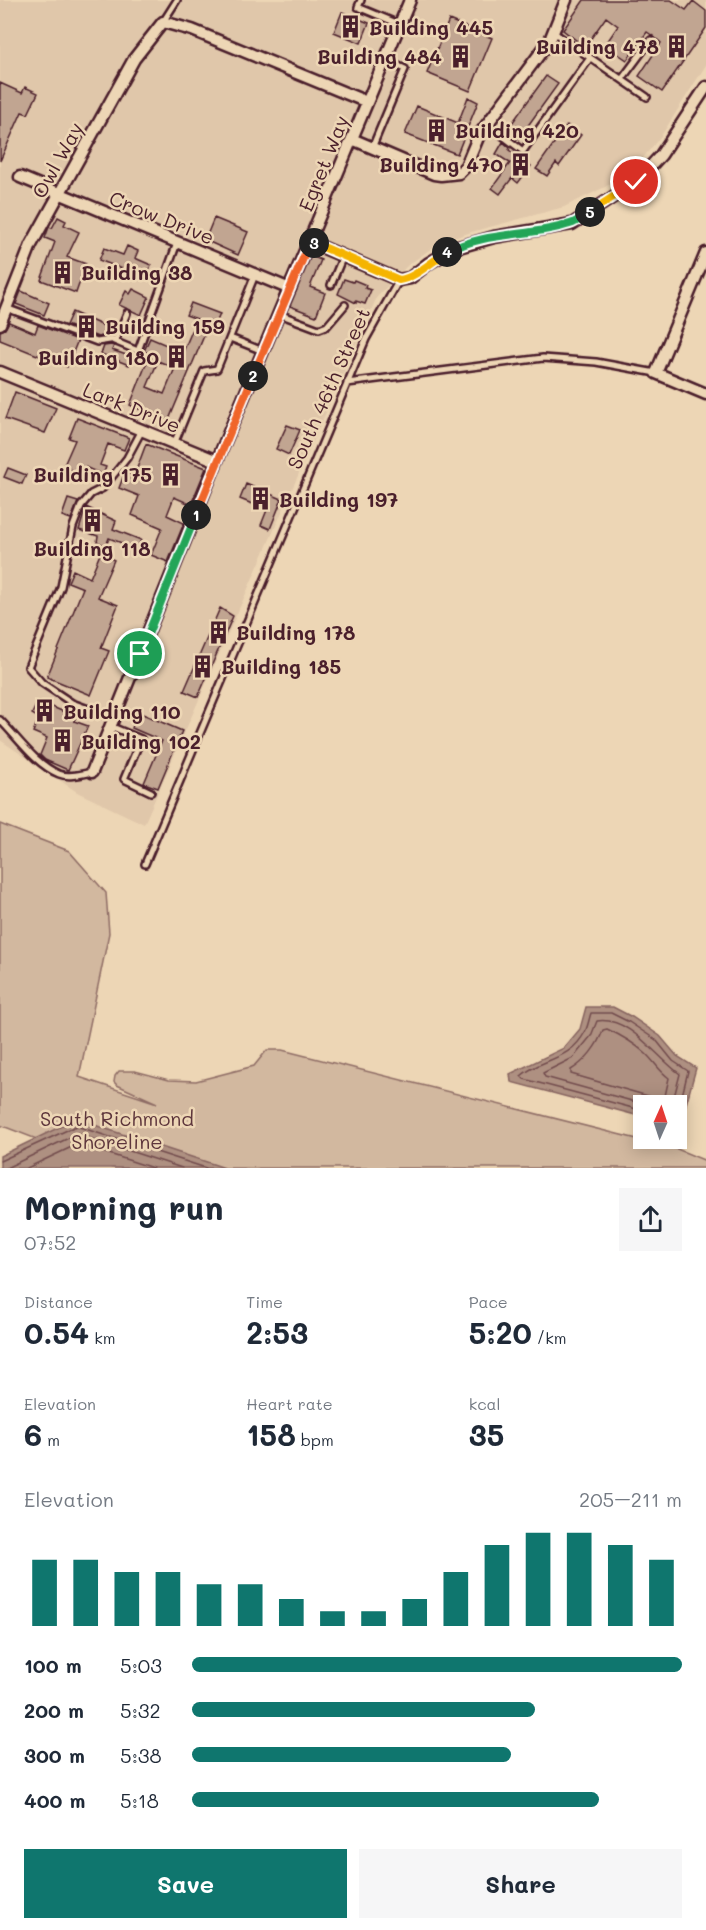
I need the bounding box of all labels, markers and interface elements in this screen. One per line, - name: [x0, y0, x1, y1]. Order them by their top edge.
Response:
- building icon: Building 445: [338, 14, 364, 40]
- place label: Building 445: [369, 14, 493, 40]
- place label: Building 478: [536, 33, 659, 59]
- building icon: Building 478: [664, 33, 690, 59]
- place label: Building 484: [317, 43, 442, 69]
- building icon: Building 484: [447, 43, 473, 69]
- street label: Egret Way: [292, 111, 354, 215]
- street label: Owl Way: [25, 117, 89, 203]
- building icon: Building 420: [424, 117, 450, 143]
- place label: Building 420: [455, 117, 579, 143]
- place label: Building 470: [379, 151, 503, 177]
- building icon: Building 470: [508, 151, 534, 177]
- pin: [610, 156, 661, 207]
- icon: check: [619, 165, 652, 198]
- street label: Crow Drive: [106, 184, 218, 250]
- pin: 5: [575, 197, 605, 227]
- text: 5: [585, 201, 595, 222]
- pin: 3: [299, 228, 329, 258]
- text: 3: [309, 232, 319, 253]
- pin: 4: [432, 237, 462, 267]
- text: 4: [442, 241, 452, 262]
- building icon: Building 38: [50, 259, 76, 285]
- place label: Building 38: [81, 259, 193, 285]
- street label: South 46th Street: [281, 303, 375, 473]
- building icon: Building 159: [74, 313, 100, 339]
- place label: Building 159: [105, 313, 225, 339]
- place label: Building 180: [38, 344, 159, 370]
- building icon: Building 180: [164, 344, 190, 370]
- pin: 2: [238, 361, 268, 391]
- text: 2: [249, 365, 257, 386]
- street label: Lark Drive: [79, 376, 185, 438]
- place label: Building 175: [33, 461, 152, 487]
- building icon: Building 175: [157, 461, 183, 487]
- building icon: Building 197: [248, 486, 274, 512]
- place label: Building 197: [279, 486, 398, 512]
- pin: 1: [181, 500, 211, 530]
- text: 1: [192, 504, 200, 525]
- building icon: Building 118: [79, 508, 105, 534]
- place label: Building 118: [33, 535, 151, 561]
- building icon: Building 178: [205, 619, 231, 645]
- place label: Building 178: [236, 619, 356, 645]
- pin: [114, 628, 165, 679]
- icon: arrive: [123, 637, 156, 670]
- building icon: Building 185: [190, 653, 216, 679]
- place label: Building 185: [221, 653, 341, 679]
- building icon: Building 110: [32, 698, 58, 724]
- place label: Building 110: [63, 698, 181, 724]
- building icon: Building 102: [50, 728, 76, 754]
- place label: Building 102: [81, 728, 201, 754]
- north arrow: [633, 1095, 687, 1149]
- map controls: [633, 1095, 687, 1149]
- park label: South Richmond Shoreline: [40, 1105, 194, 1154]
- text: Morning run: [24, 1185, 224, 1228]
- button: share: [619, 1188, 682, 1251]
- text: 07:52: [24, 1229, 76, 1255]
- text: Distance: [24, 1291, 93, 1312]
- text: Time: [246, 1291, 283, 1312]
- text: Pace: [469, 1291, 508, 1312]
- text: 0.54: [24, 1312, 89, 1352]
- text: 2:53: [246, 1312, 308, 1352]
- text: 5:20: [469, 1312, 532, 1352]
- text: km: [89, 1327, 115, 1348]
- text: /km: [532, 1327, 567, 1348]
- text: Elevation: [24, 1393, 96, 1414]
- text: Heart rate: [246, 1393, 333, 1414]
- text: kcal: [469, 1393, 501, 1414]
- text: 6: [24, 1414, 42, 1454]
- text: 158: [246, 1414, 296, 1454]
- text: 35: [469, 1414, 504, 1454]
- text: m: [42, 1429, 60, 1450]
- text: bpm: [296, 1429, 334, 1450]
- text: Elevation: [24, 1486, 114, 1512]
- text: 205–211 m: [579, 1486, 682, 1512]
- text: 100 m: [24, 1652, 82, 1678]
- text: 5:03: [120, 1652, 162, 1678]
- text: 200 m: [24, 1697, 84, 1723]
- text: 5:32: [120, 1697, 161, 1723]
- text: 300 m: [24, 1742, 85, 1768]
- text: 5:38: [120, 1742, 162, 1768]
- text: 400 m: [24, 1787, 85, 1813]
- text: 5:18: [120, 1787, 159, 1813]
- button: Save: [24, 1849, 347, 1918]
- button: Share: [359, 1849, 682, 1918]

